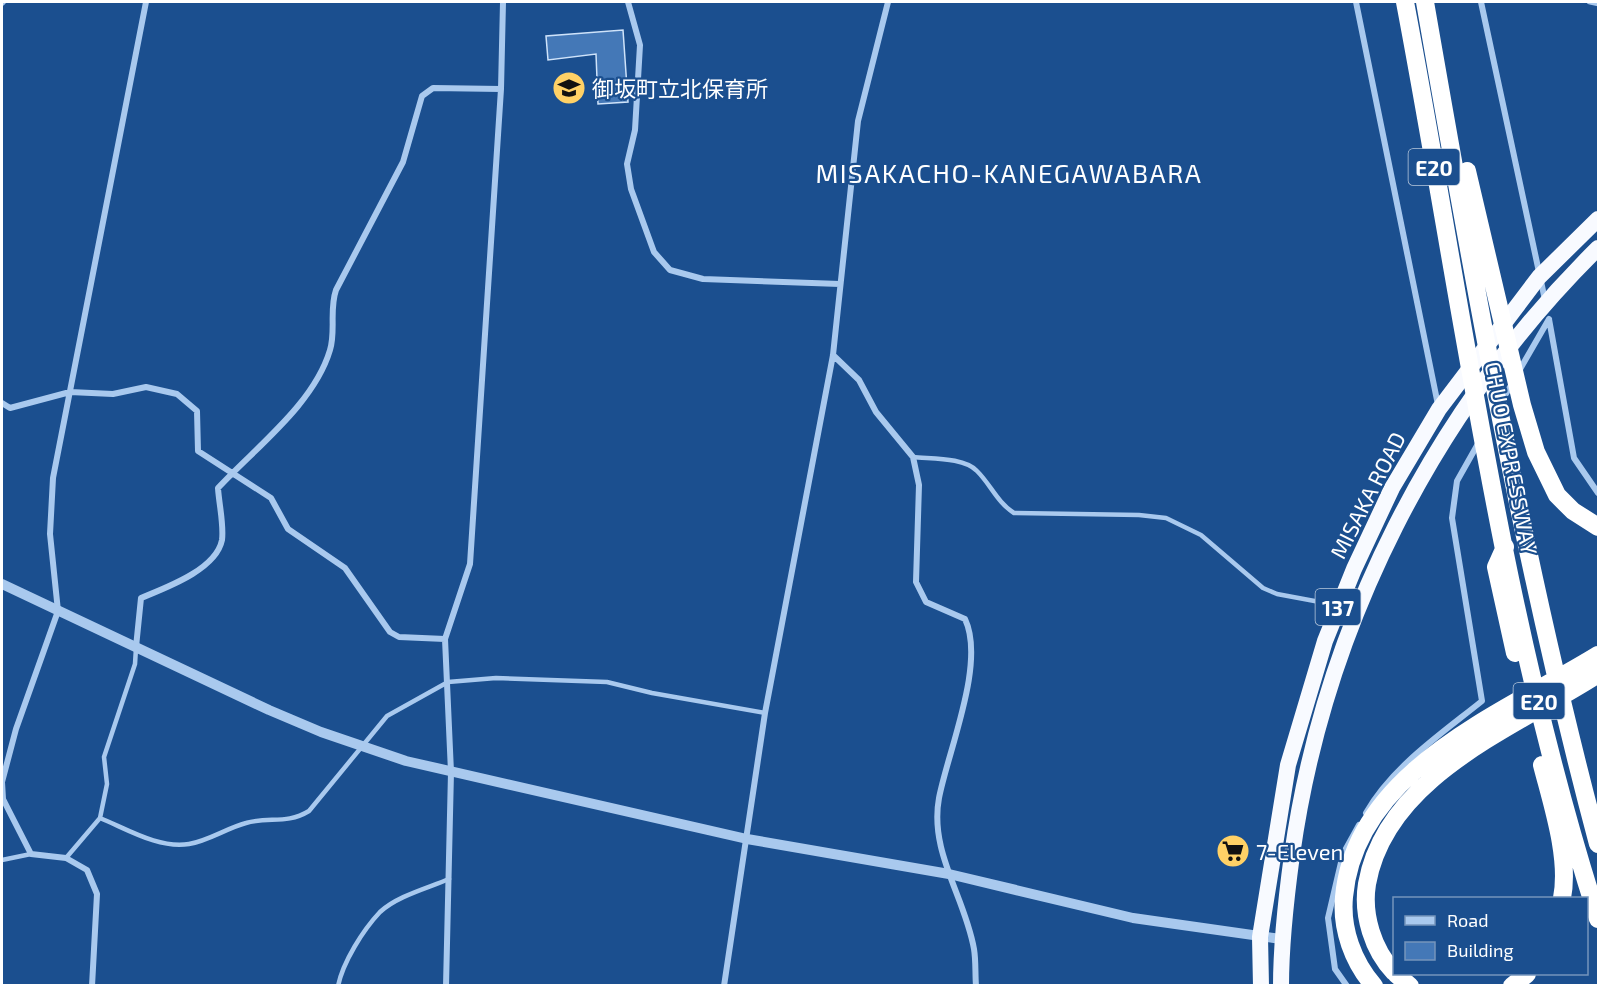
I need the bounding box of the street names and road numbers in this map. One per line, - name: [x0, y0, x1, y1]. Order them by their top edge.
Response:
- road number: E20: [1408, 149, 1460, 185]
- street label: CHUO EXPRESSWAY: [1481, 359, 1544, 557]
- street label: MISAKA ROAD: [1324, 427, 1410, 563]
- road number: 137: [1316, 589, 1360, 625]
- road number: E20: [1514, 683, 1564, 719]

